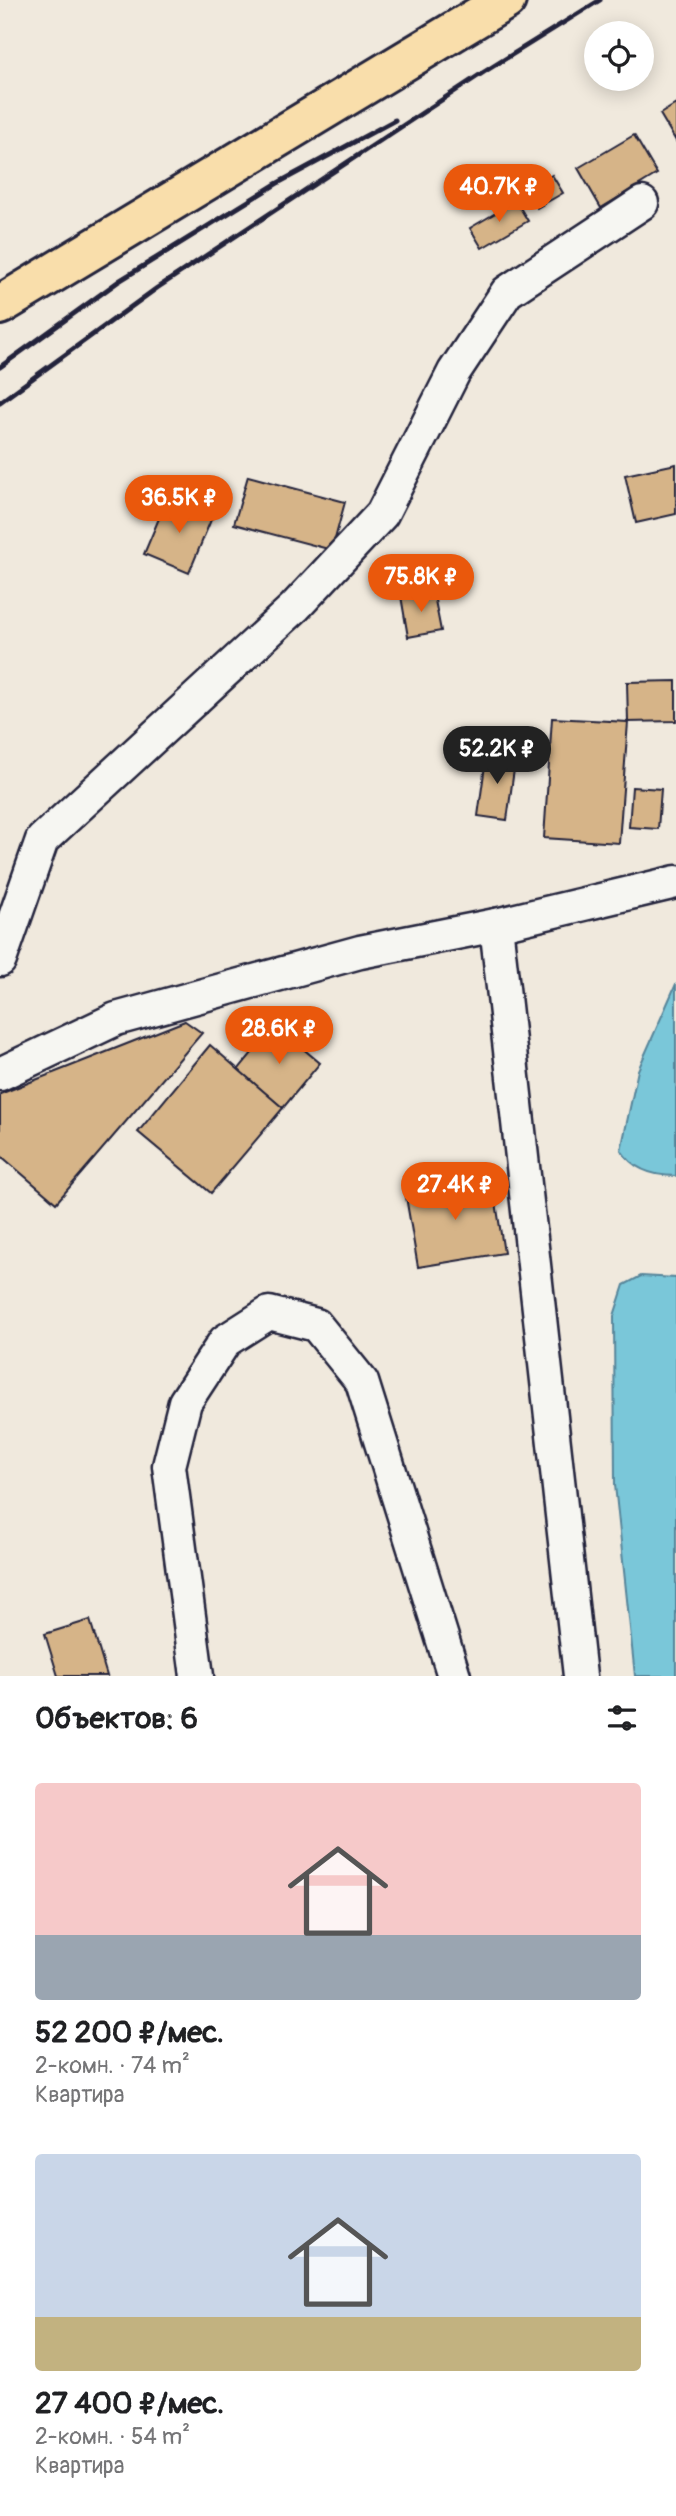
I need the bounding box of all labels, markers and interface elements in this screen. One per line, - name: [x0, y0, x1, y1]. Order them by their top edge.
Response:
- map controls: [584, 21, 654, 91]
- button: locate: [584, 21, 654, 91]
- pin: 40.7K ₽: [434, 164, 564, 224]
- text: 40.7K ₽: [460, 172, 538, 201]
- pin: 36.5K ₽: [114, 476, 244, 535]
- text: 36.5K ₽: [141, 483, 217, 512]
- pin: 75.8K ₽: [356, 554, 486, 614]
- text: 75.8K ₽: [384, 562, 458, 591]
- pin: 52.2K ₽: [432, 726, 562, 786]
- text: 52.2K ₽: [459, 734, 535, 763]
- pin: 28.6K ₽: [214, 1006, 344, 1066]
- text: 28.6K ₽: [241, 1014, 317, 1043]
- pin: 27.4K ₽: [390, 1162, 520, 1222]
- text: 27.4K ₽: [417, 1170, 493, 1199]
- icon: filters: [603, 1699, 641, 1737]
- text: Объектов: 6: [35, 1700, 198, 1737]
- icon: home: [275, 1828, 401, 1954]
- text: 52 200 ₽/мес.: [35, 2014, 224, 2051]
- text: 2-комн. · 74 m²: [35, 2051, 190, 2080]
- text: Квартира: [35, 2080, 124, 2109]
- icon: home: [275, 2199, 401, 2325]
- text: 27 400 ₽/мес.: [35, 2385, 224, 2422]
- text: 2-комн. · 54 m²: [35, 2422, 190, 2451]
- text: Квартира: [35, 2451, 124, 2480]

